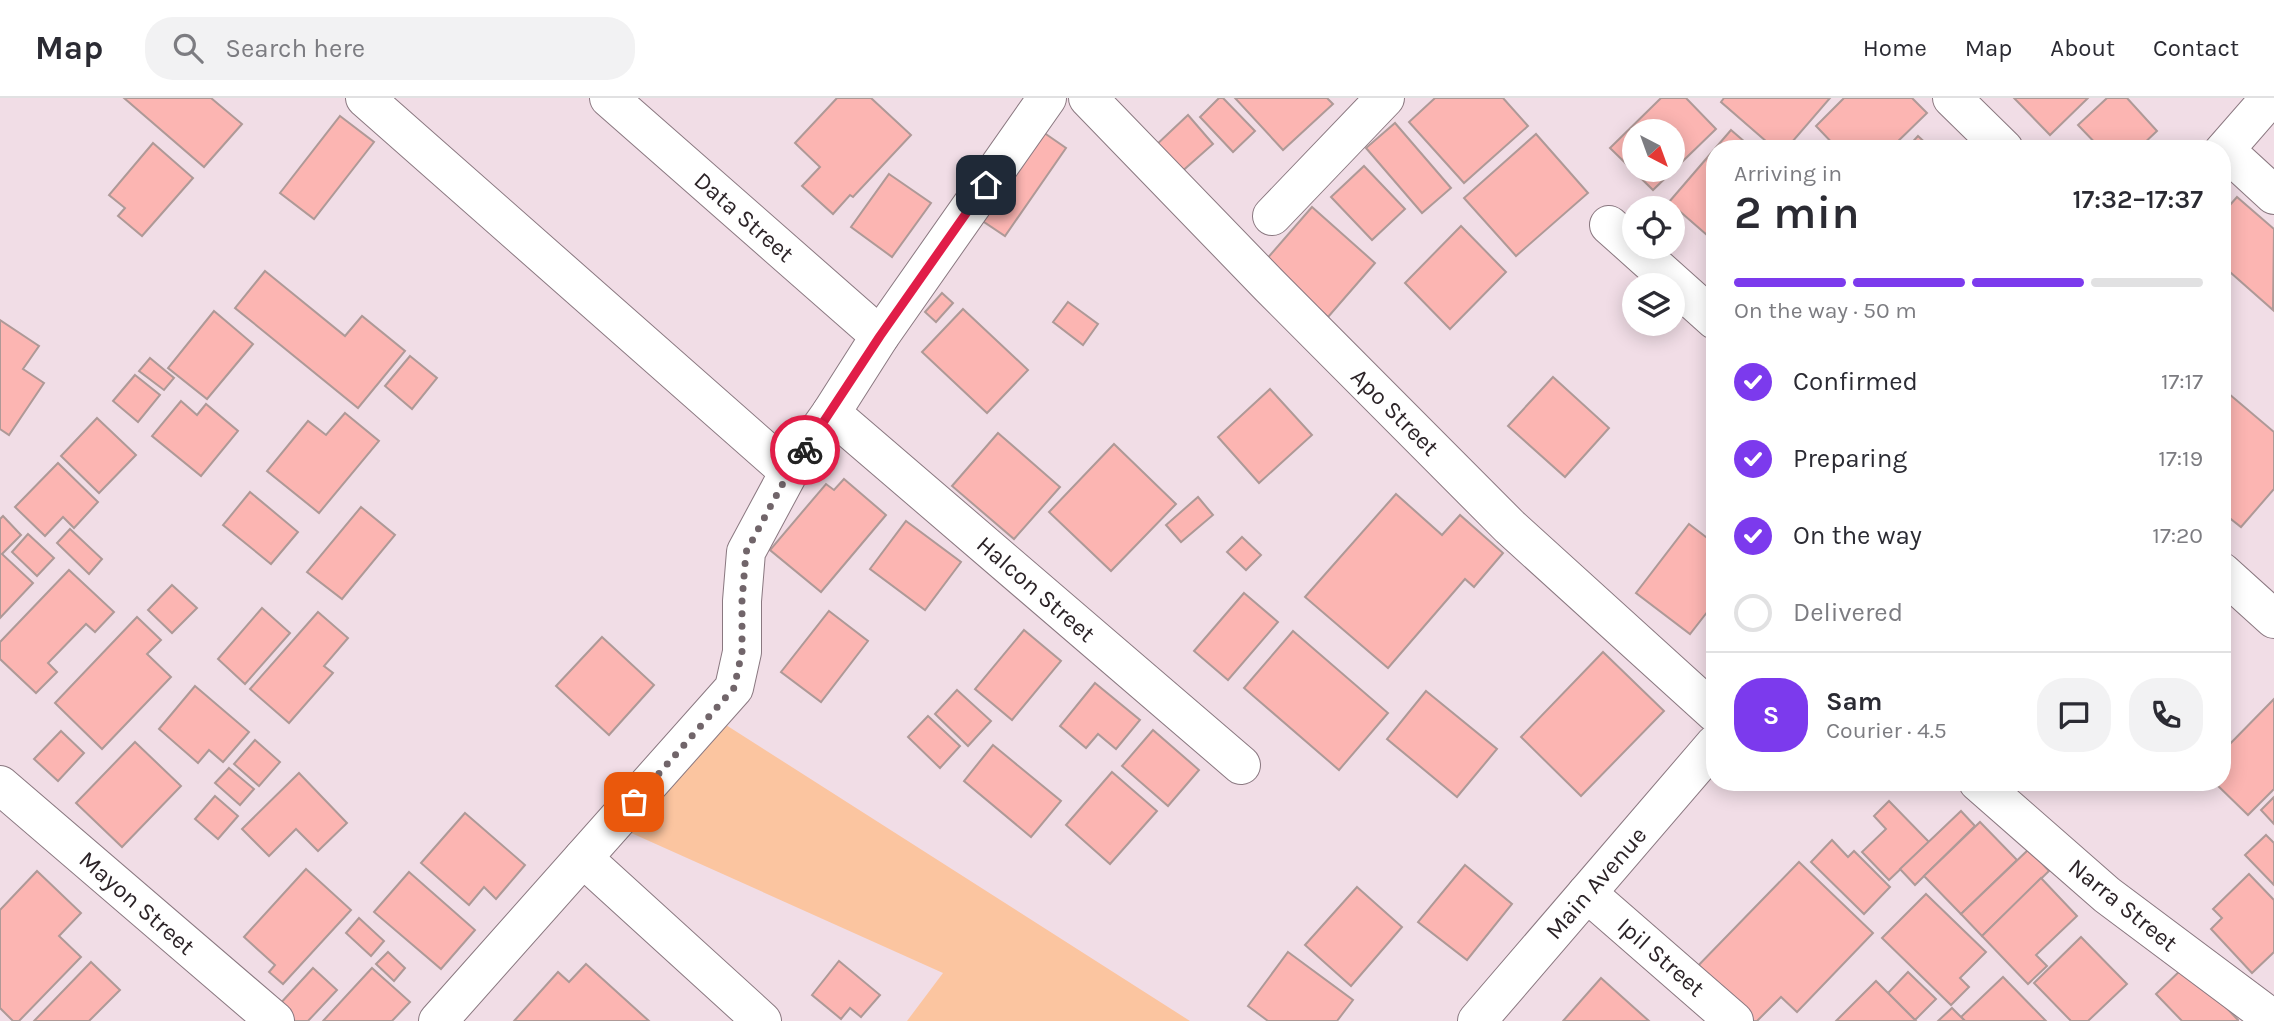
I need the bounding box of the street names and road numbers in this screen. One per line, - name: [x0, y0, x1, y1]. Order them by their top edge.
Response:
- street label: Data Street: [688, 166, 800, 268]
- street label: Apo Street: [1345, 362, 1445, 462]
- street label: Halcon Street: [971, 530, 1101, 648]
- street label: Main Avenue: [1540, 821, 1652, 945]
- street label: Mayon Street: [74, 845, 200, 961]
- street label: Narra Street: [2063, 853, 2183, 957]
- street label: Ipil Street: [1612, 912, 1710, 1002]

